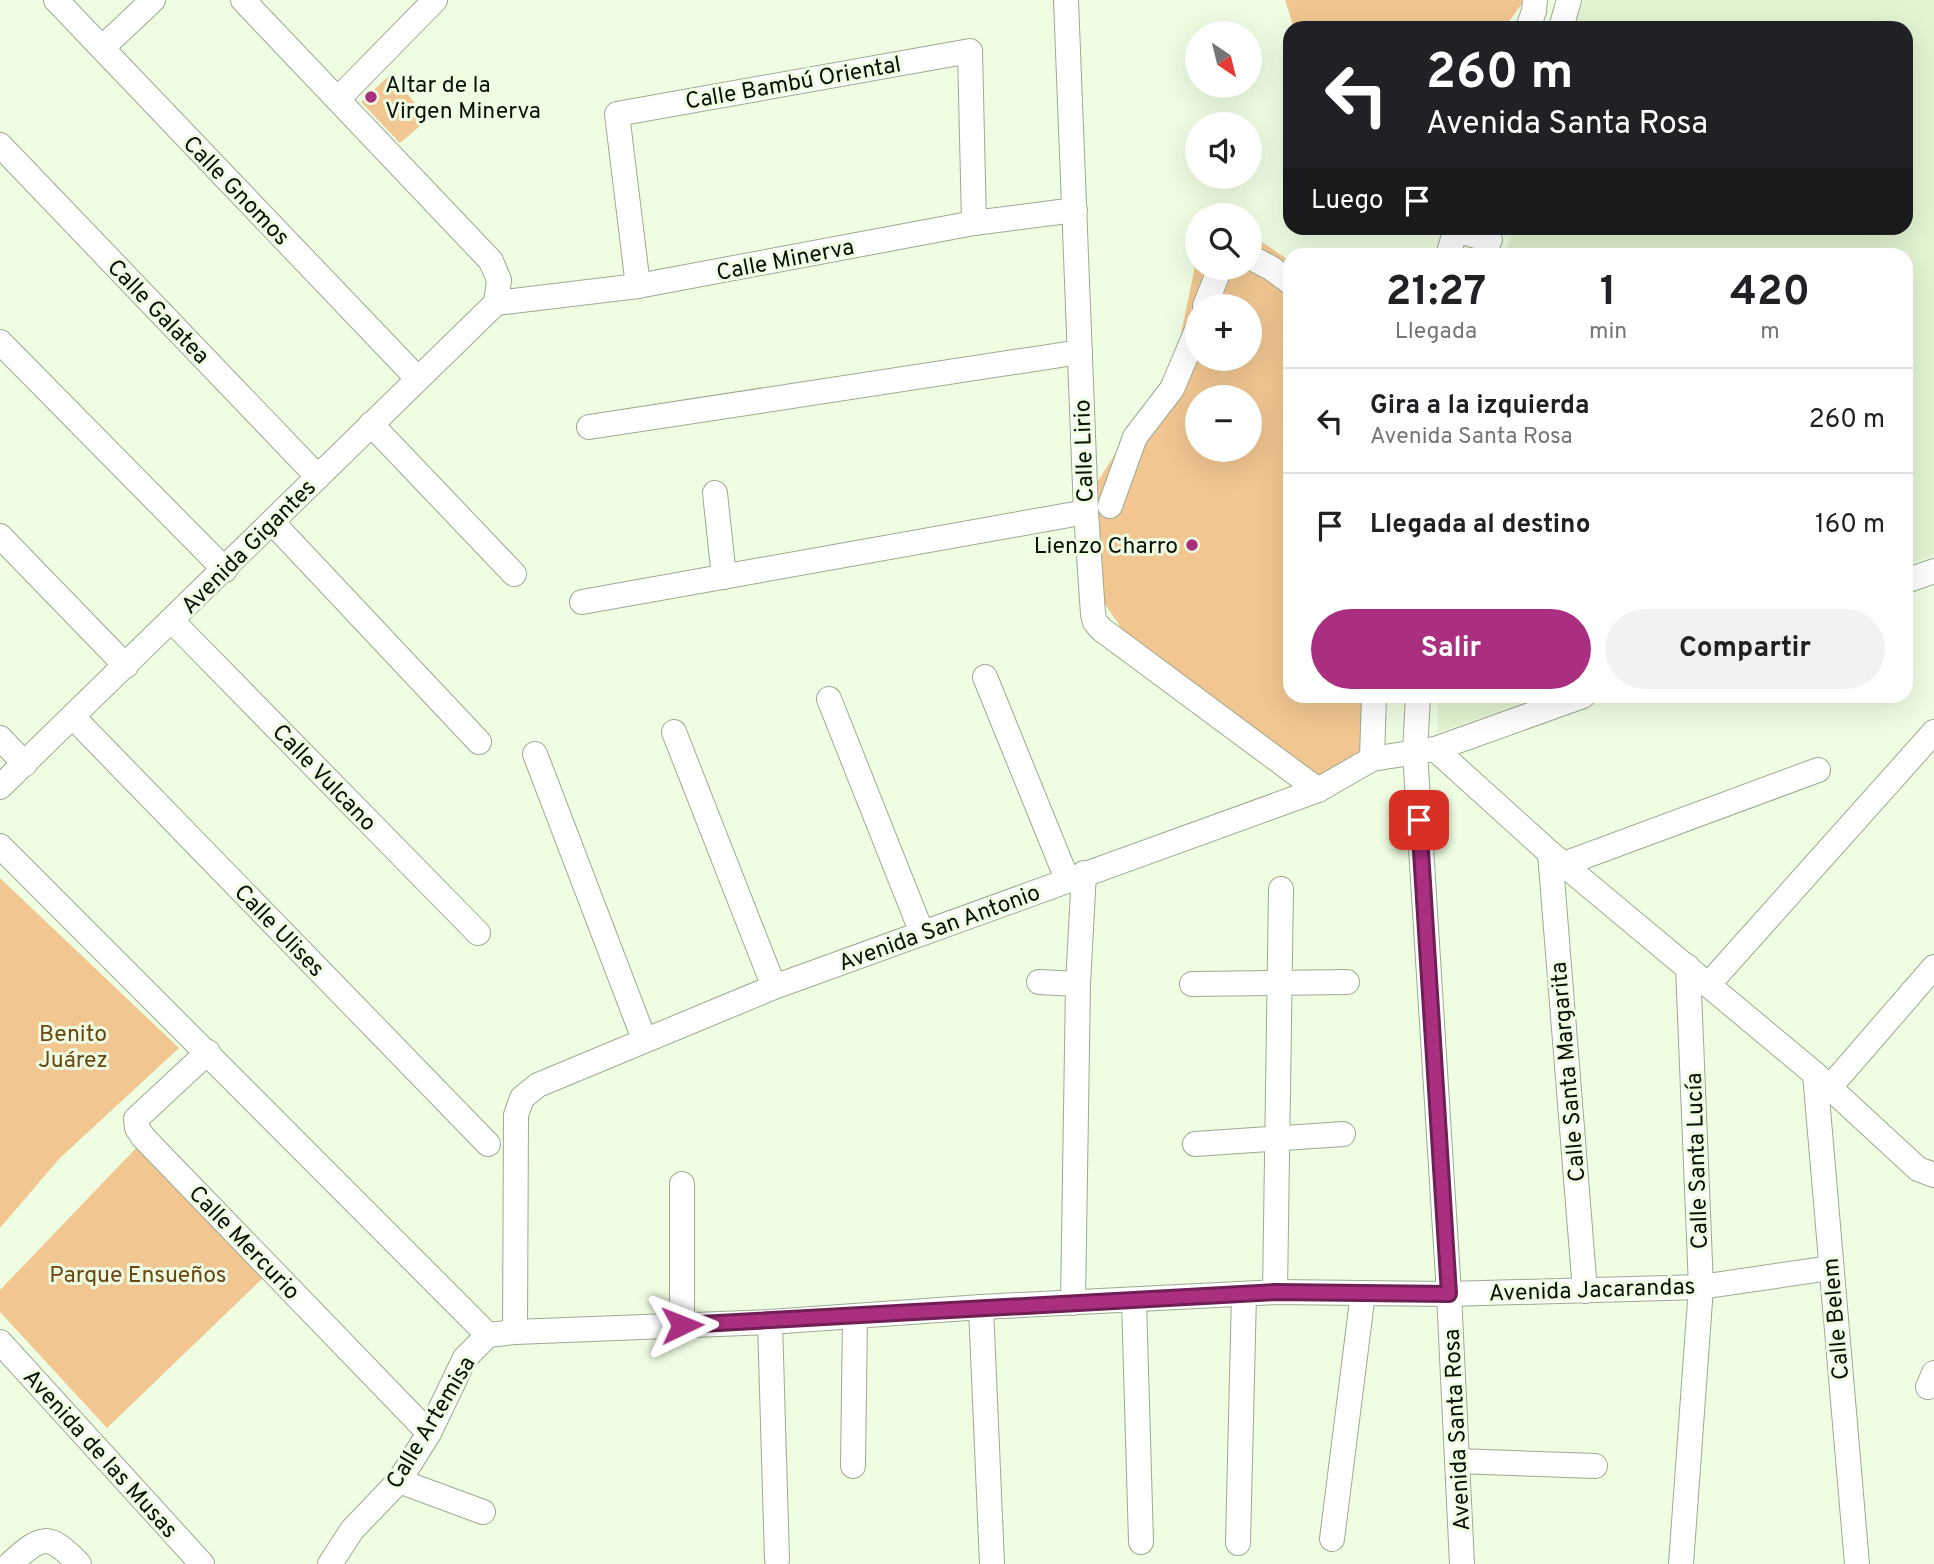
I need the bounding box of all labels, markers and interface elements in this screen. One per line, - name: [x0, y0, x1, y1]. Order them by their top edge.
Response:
- north arrow: [1185, 21, 1262, 98]
- map controls: [1185, 21, 1262, 462]
- text: 260 m: [1426, 44, 1573, 106]
- icon: left: [1311, 49, 1402, 140]
- street label: Calle Bambú Oriental: [683, 51, 904, 118]
- place label: Altar de la Virgen Minerva: [385, 72, 541, 127]
- marker: Altar de la Virgen Minerva: [363, 89, 379, 105]
- text: Avenida Santa Rosa: [1426, 105, 1708, 145]
- button: sound: [1185, 112, 1262, 189]
- street label: Calle Gnomos: [175, 131, 295, 253]
- icon: arrive: [1398, 182, 1436, 220]
- text: Luego: [1311, 185, 1384, 218]
- button: search: [1185, 203, 1262, 280]
- street label: Calle Minerva: [714, 234, 857, 289]
- street label: Calle Galatea: [100, 254, 215, 371]
- text: 21:27: [1386, 267, 1486, 320]
- text: 1: [1600, 267, 1616, 320]
- text: 420: [1730, 267, 1810, 320]
- button: +: [1185, 294, 1262, 371]
- text: Llegada: [1395, 318, 1477, 347]
- text: min: [1589, 318, 1627, 347]
- text: m: [1760, 318, 1780, 347]
- button: −: [1185, 385, 1262, 462]
- text: Gira a la izquierda: [1370, 390, 1589, 423]
- street label: Calle Lirio: [1069, 399, 1102, 503]
- icon: left: [1311, 402, 1349, 440]
- text: 260 m: [1809, 404, 1885, 437]
- text: Avenida Santa Rosa: [1370, 423, 1573, 452]
- street label: Avenida Gigantes: [176, 474, 323, 621]
- icon: arrive: [1311, 507, 1349, 545]
- text: Llegada al destino: [1370, 509, 1590, 542]
- text: 160 m: [1815, 509, 1885, 542]
- place label: Lienzo Charro: [1034, 533, 1178, 562]
- marker: Lienzo Charro: [1184, 537, 1200, 553]
- button: Salir: [1311, 609, 1591, 689]
- button: Compartir: [1605, 609, 1885, 689]
- street label: Calle Vulcano: [265, 719, 382, 839]
- pin: [1389, 790, 1449, 850]
- icon: arrive: [1400, 801, 1438, 839]
- street label: Calle Ulises: [227, 879, 330, 984]
- street label: Avenida San Antonio: [835, 879, 1045, 979]
- street label: Calle Santa Margarita: [1545, 961, 1594, 1183]
- park label: Benito Juárez: [38, 1021, 108, 1076]
- street label: Calle Santa Lucía: [1681, 1072, 1716, 1250]
- street label: Calle Mercurio: [181, 1180, 305, 1307]
- street label: Calle Belem: [1818, 1256, 1857, 1381]
- park label: Parque Ensueños: [49, 1262, 227, 1291]
- street label: Avenida Jacarandas: [1488, 1273, 1696, 1310]
- position arrow: [645, 1288, 719, 1362]
- street label: Avenida Santa Rosa: [1439, 1328, 1478, 1532]
- street label: Calle Artemisa: [381, 1352, 483, 1495]
- street label: Avenida de las Musas: [15, 1364, 183, 1545]

